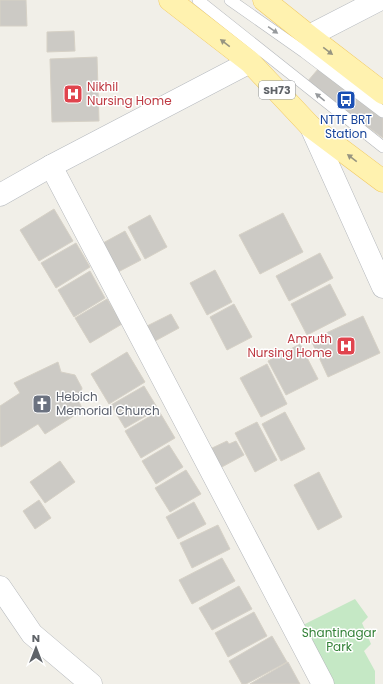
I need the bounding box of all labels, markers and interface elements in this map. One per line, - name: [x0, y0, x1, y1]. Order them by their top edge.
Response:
- one-way arrow: [268, 26, 279, 34]
- one-way arrow: [220, 38, 231, 47]
- one-way arrow: [322, 46, 333, 55]
- place label: Nikhil Nursing Home: [87, 78, 172, 109]
- road number: SH73: [259, 81, 295, 99]
- hospital icon: Nikhil Nursing Home: [62, 83, 84, 105]
- bus stop icon: NTTF BRT Station: [335, 89, 357, 111]
- one-way arrow: [314, 92, 325, 101]
- place label: NTTF BRT Station: [320, 111, 372, 142]
- one-way arrow: [346, 154, 357, 163]
- place label: Amruth Nursing Home: [247, 330, 332, 361]
- hospital icon: Amruth Nursing Home: [335, 335, 357, 357]
- place label: Hebich Memorial Church: [56, 388, 160, 419]
- church icon: Hebich Memorial Church: [31, 393, 53, 415]
- park label: Shantinagar Park: [302, 624, 377, 655]
- north arrow: [16, 628, 56, 668]
- text: N: [32, 630, 40, 646]

